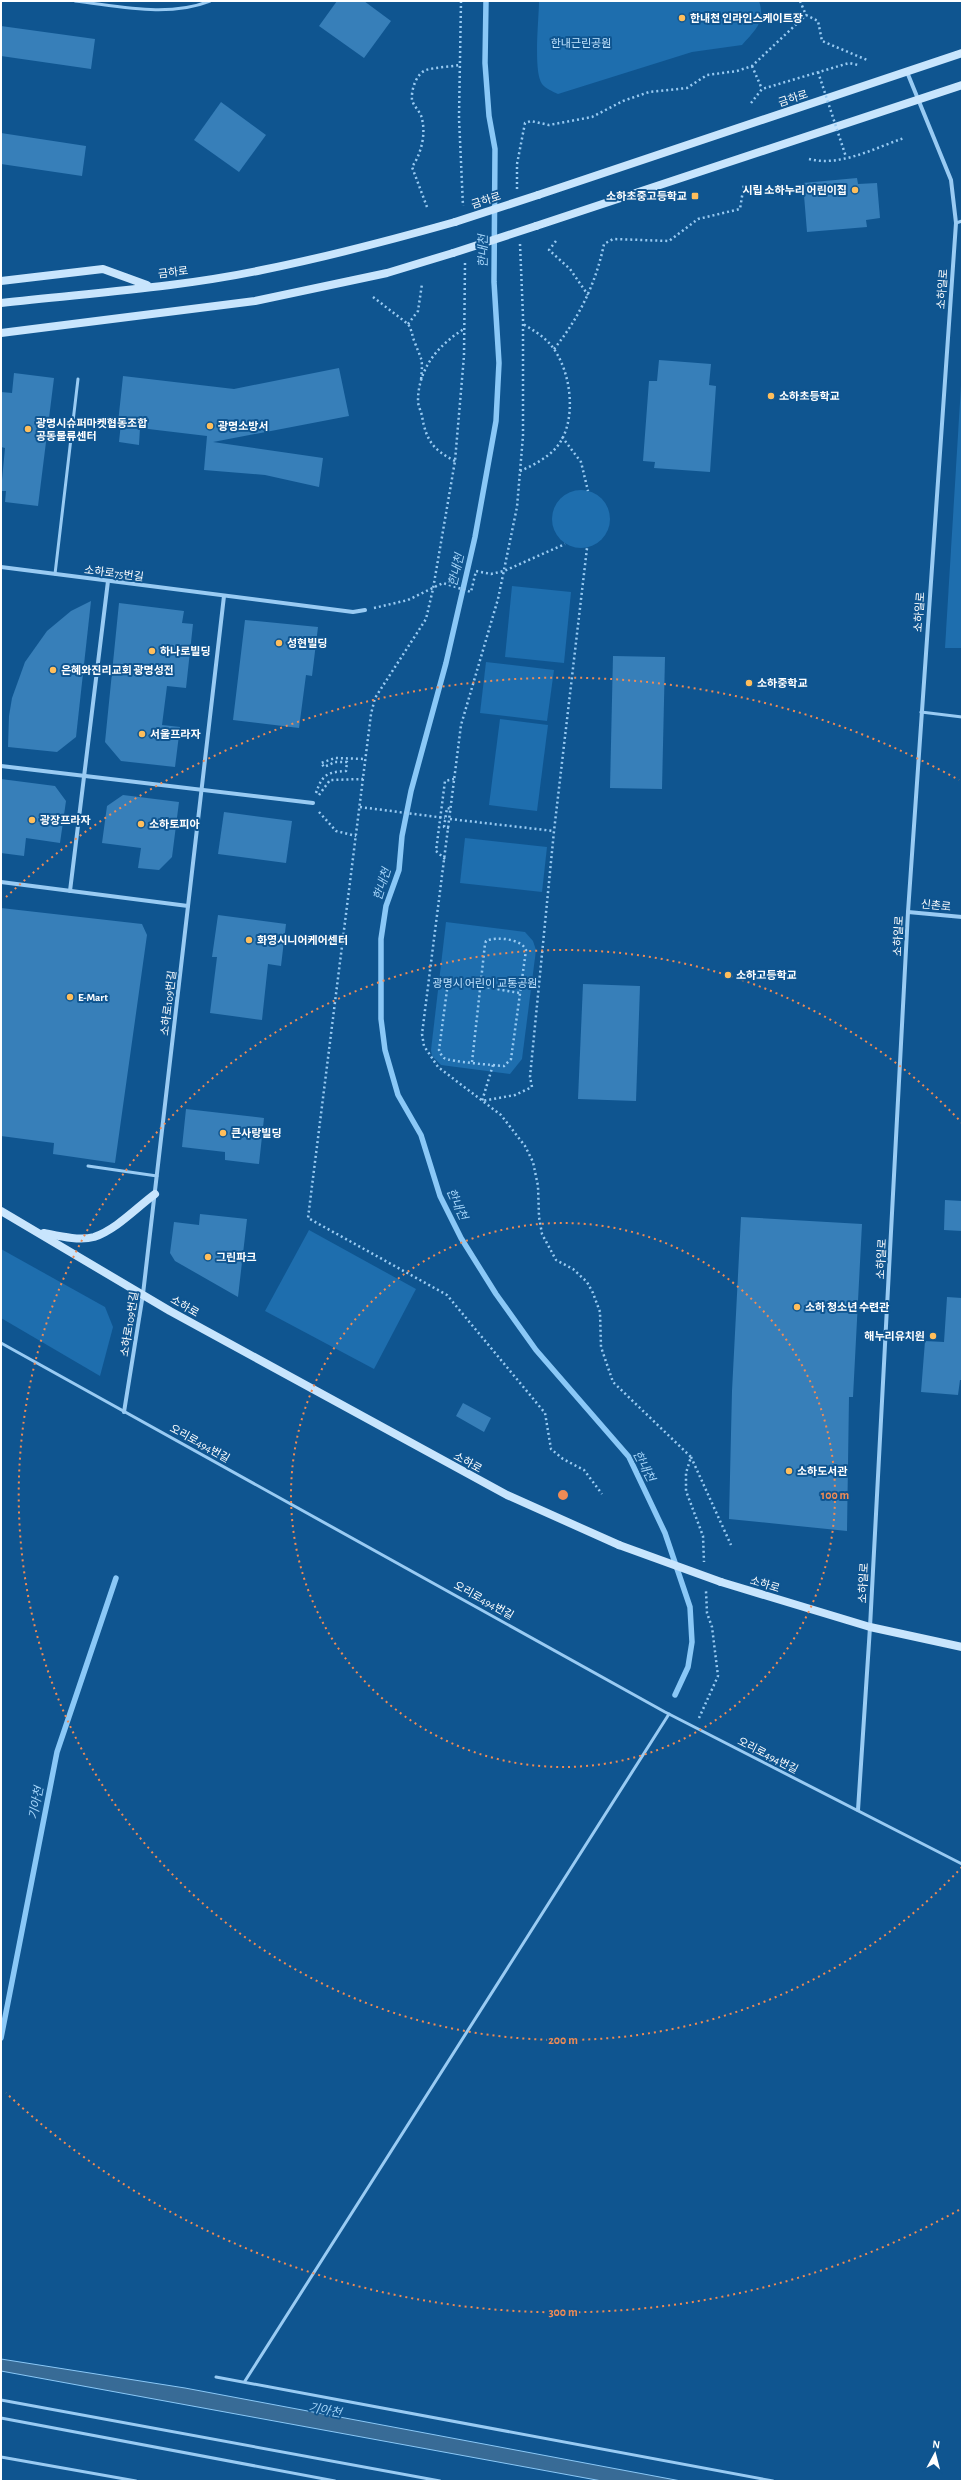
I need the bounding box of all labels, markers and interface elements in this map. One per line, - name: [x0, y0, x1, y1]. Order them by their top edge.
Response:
- place label: 한내천 인라인스케이트장: [690, 12, 803, 24]
- marker: 한내천 인라인스케이트장: [677, 13, 687, 23]
- park label: 한내근린공원: [551, 38, 611, 49]
- street label: 금하로: [777, 89, 809, 108]
- place label: 시립 소하누리 어린이집: [742, 185, 847, 196]
- marker: 시립 소하누리 어린이집: [850, 185, 860, 195]
- place label: 소하초중고등학교: [606, 190, 687, 202]
- street label: 금하로: [470, 191, 502, 210]
- marker: 소하초중고등학교: [690, 191, 700, 201]
- water label: 한내천: [477, 232, 489, 268]
- street label: 금하로: [157, 265, 189, 280]
- street label: 소하일로: [936, 268, 949, 310]
- place label: 소하초등학교: [779, 390, 840, 402]
- marker: 소하초등학교: [766, 391, 776, 401]
- place label: 광명시슈퍼마켓협동조합 공동물류센터: [36, 417, 147, 442]
- marker: 광명소방서: [205, 421, 215, 431]
- place label: 광명소방서: [218, 421, 269, 432]
- marker: 광명시슈퍼마켓협동조합 공동물류센터: [23, 424, 33, 434]
- water label: 한내천: [446, 551, 466, 587]
- street label: 소하로75번길: [84, 564, 144, 583]
- street label: 소하일로: [913, 591, 926, 633]
- place label: 성현빌딩: [287, 637, 327, 649]
- marker: 성현빌딩: [274, 638, 284, 648]
- marker: 하나로빌딩: [147, 646, 157, 656]
- place label: 하나로빌딩: [160, 646, 211, 657]
- marker: 은혜와진리교회 광명성전: [48, 665, 58, 675]
- place label: 은혜와진리교회 광명성전: [61, 665, 174, 676]
- place label: 소하중학교: [757, 677, 808, 689]
- marker: 소하중학교: [744, 678, 754, 688]
- marker: 서울프라자: [137, 729, 147, 739]
- place label: 서울프라자: [150, 729, 201, 740]
- marker: 광장프라자: [27, 815, 37, 825]
- place label: 광장프라자: [40, 815, 91, 826]
- marker: 소하토피아: [136, 819, 146, 829]
- place label: 소하토피아: [149, 819, 200, 830]
- water label: 한내천: [371, 865, 393, 902]
- street label: 신촌로: [920, 898, 952, 913]
- street label: 소하일로: [892, 916, 905, 957]
- marker: 화영시니어케어센터: [244, 935, 254, 945]
- place label: 화영시니어케어센터: [257, 935, 348, 946]
- place label: 소하고등학교: [736, 969, 797, 981]
- street label: 소하로109번길: [159, 970, 178, 1036]
- marker: 소하고등학교: [723, 970, 733, 980]
- park label: 광명시 어린이 교통공원: [433, 978, 537, 989]
- marker: E-Mart: [65, 992, 75, 1002]
- place label: E-Mart: [78, 992, 108, 1003]
- marker: 큰사랑빌딩: [218, 1128, 228, 1138]
- place label: 큰사랑빌딩: [231, 1128, 282, 1139]
- water label: 한내천: [445, 1186, 470, 1223]
- street label: 소하일로: [875, 1239, 888, 1280]
- marker: 그린파크: [203, 1252, 213, 1262]
- place label: 그린파크: [216, 1252, 256, 1263]
- street label: 소하로109번길: [119, 1291, 140, 1357]
- street label: 소하로: [169, 1294, 201, 1319]
- marker: 소하 청소년 수련관: [792, 1302, 802, 1312]
- place label: 소하 청소년 수련관: [805, 1302, 889, 1313]
- place label: 해누리유치원: [864, 1331, 925, 1342]
- marker: 해누리유치원: [928, 1331, 938, 1341]
- street label: 오리로494번길: [168, 1423, 231, 1464]
- water label: 한내천: [631, 1449, 658, 1485]
- street label: 소하로: [452, 1450, 484, 1475]
- marker: 소하도서관: [784, 1466, 794, 1476]
- place label: 소하도서관: [797, 1466, 848, 1477]
- centre of rings: [556, 1488, 570, 1502]
- text: 100 m: [821, 1489, 849, 1501]
- street label: 소하일로: [857, 1563, 870, 1604]
- street label: 소하로: [749, 1575, 781, 1594]
- street label: 오리로494번길: [452, 1580, 515, 1621]
- street label: 오리로494번길: [736, 1735, 800, 1775]
- water label: 기아천: [27, 1784, 45, 1820]
- text: 200 m: [548, 2034, 578, 2046]
- text: 300 m: [548, 2306, 578, 2318]
- water label: 기아천: [308, 2401, 344, 2419]
- north arrow: [915, 2434, 955, 2474]
- text: N: [932, 2439, 941, 2450]

